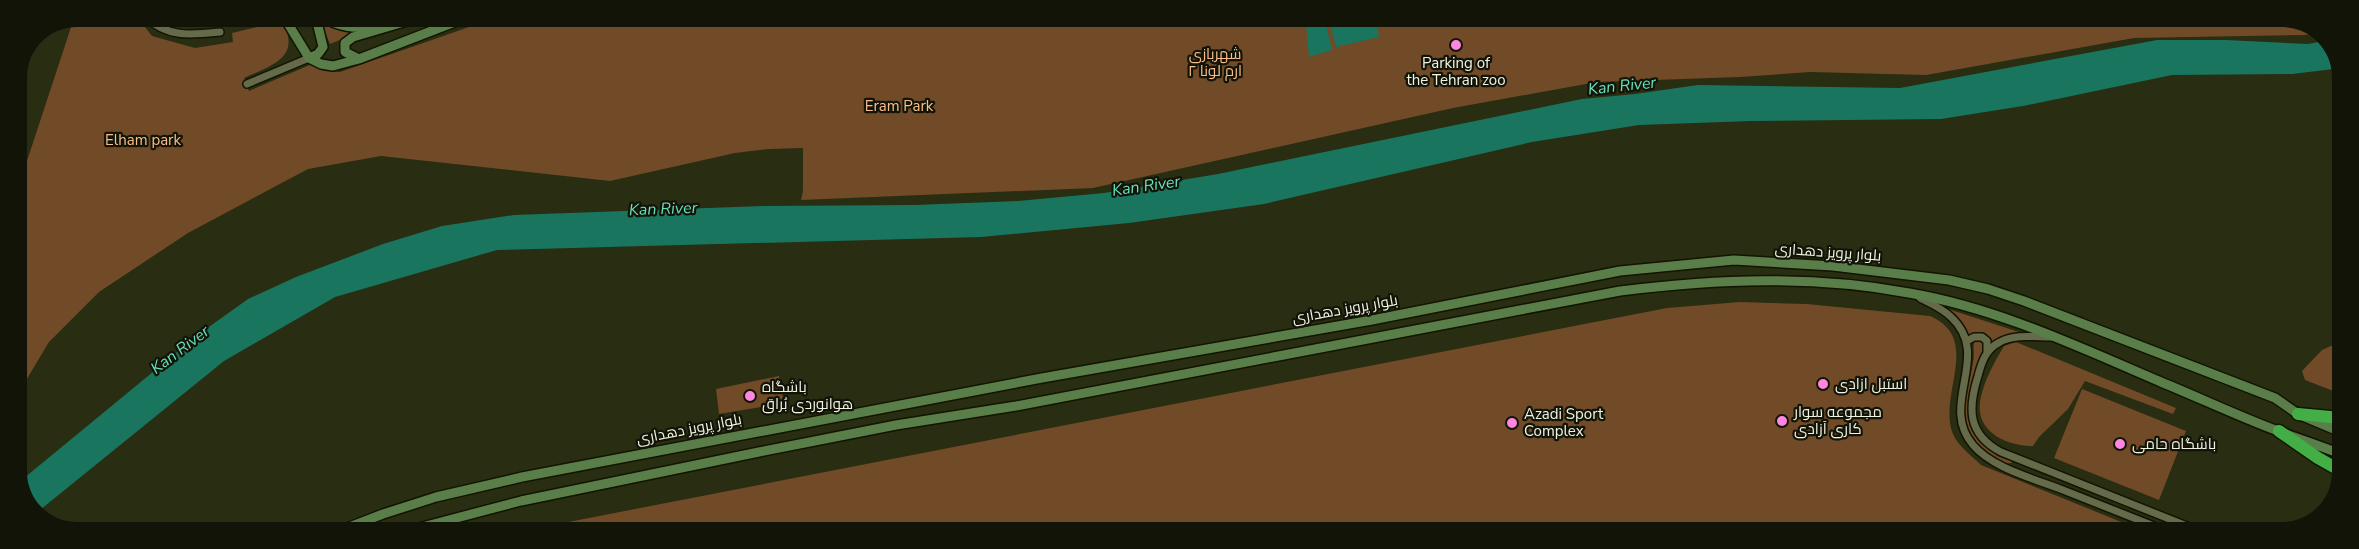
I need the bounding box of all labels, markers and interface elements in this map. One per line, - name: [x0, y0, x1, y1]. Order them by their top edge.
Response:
- marker: Parking of the Tehran zoo: [1449, 38, 1463, 52]
- park label: شهربازی ارم لونا ۲: [1188, 44, 1242, 81]
- place label: Parking of the Tehran zoo: [1406, 53, 1506, 90]
- water label: Kan River: [1587, 71, 1658, 101]
- park label: Eram Park: [865, 96, 934, 116]
- park label: Elham park: [105, 130, 181, 150]
- water label: Kan River: [1111, 170, 1183, 202]
- water label: Kan River: [628, 197, 699, 221]
- street label: بلوار پرویز دهداری: [1774, 238, 1882, 266]
- street label: بلوار پرویز دهداری: [1291, 290, 1399, 328]
- water label: Kan River: [146, 320, 215, 379]
- place label: استبل ازادی: [1835, 374, 1907, 394]
- place label: باشگاه هوانوردی بُراق: [762, 377, 853, 414]
- marker: استبل ازادی: [1816, 377, 1830, 391]
- marker: باشگاه هوانوردی بُراق: [743, 389, 757, 403]
- place label: مجموعه سوار کاری آزادی: [1793, 402, 1882, 439]
- place label: Azadi Sport Complex: [1524, 404, 1604, 441]
- street label: بلوار پرویز دهداری: [635, 409, 743, 449]
- marker: مجموعه سوار کاری آزادی: [1775, 414, 1789, 428]
- marker: Azadi Sport Complex: [1505, 416, 1519, 430]
- place label: باشگاه حامی: [2132, 434, 2216, 454]
- marker: باشگاه حامی: [2113, 437, 2127, 451]

